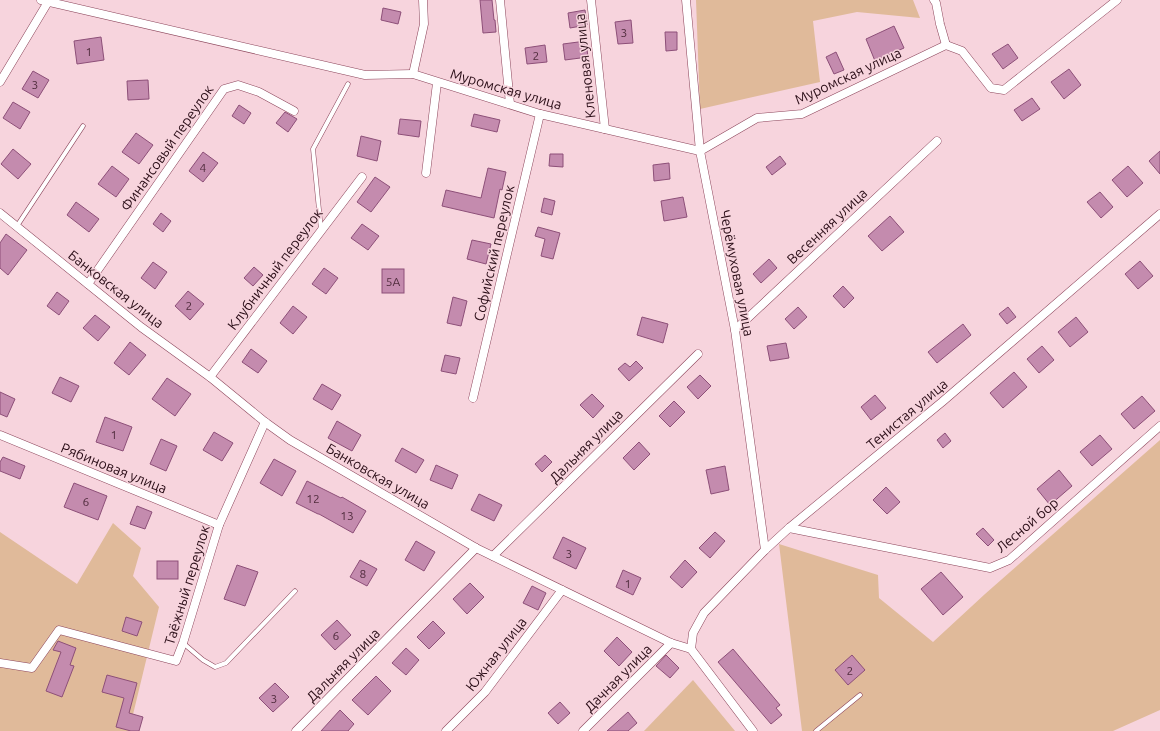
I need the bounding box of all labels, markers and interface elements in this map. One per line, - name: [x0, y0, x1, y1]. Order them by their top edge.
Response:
- street label: Кленовая улица: [572, 13, 598, 119]
- house number: 3: [621, 26, 627, 39]
- street label: Муромская улица: [792, 44, 904, 108]
- house number: 1: [86, 45, 92, 58]
- house number: 2: [533, 49, 539, 62]
- street label: Муромская улица: [448, 65, 564, 113]
- house number: 3: [32, 78, 38, 91]
- street label: Финансовый переулок: [117, 82, 217, 214]
- house number: 4: [200, 161, 207, 174]
- street label: Софийский переулок: [471, 183, 517, 323]
- street label: Весенняя улица: [784, 185, 870, 267]
- street label: Клубничный переулок: [224, 205, 326, 333]
- street label: Черёмуховая улица: [717, 208, 757, 338]
- street label: Банковская улица: [65, 247, 167, 331]
- house number: 5А: [386, 275, 400, 288]
- house number: 2: [186, 299, 192, 312]
- street label: Тенистая улица: [863, 376, 951, 452]
- street label: Дальняя улица: [546, 406, 626, 486]
- house number: 1: [111, 428, 117, 441]
- street label: Рябиновая улица: [59, 439, 169, 497]
- street label: Банковская улица: [323, 440, 433, 512]
- house number: 12: [306, 492, 320, 505]
- street label: Лесной бор: [993, 494, 1061, 556]
- house number: 6: [83, 495, 90, 508]
- house number: 13: [340, 509, 354, 522]
- street label: Таёжный переулок: [161, 523, 213, 647]
- house number: 3: [566, 547, 572, 560]
- house number: 8: [360, 567, 367, 580]
- house number: 1: [625, 577, 631, 590]
- street label: Южная улица: [462, 614, 530, 694]
- street label: Дальняя улица: [303, 625, 383, 705]
- house number: 6: [333, 629, 340, 642]
- street label: Дачная улица: [581, 641, 655, 715]
- house number: 2: [847, 664, 853, 677]
- house number: 3: [271, 692, 277, 705]

